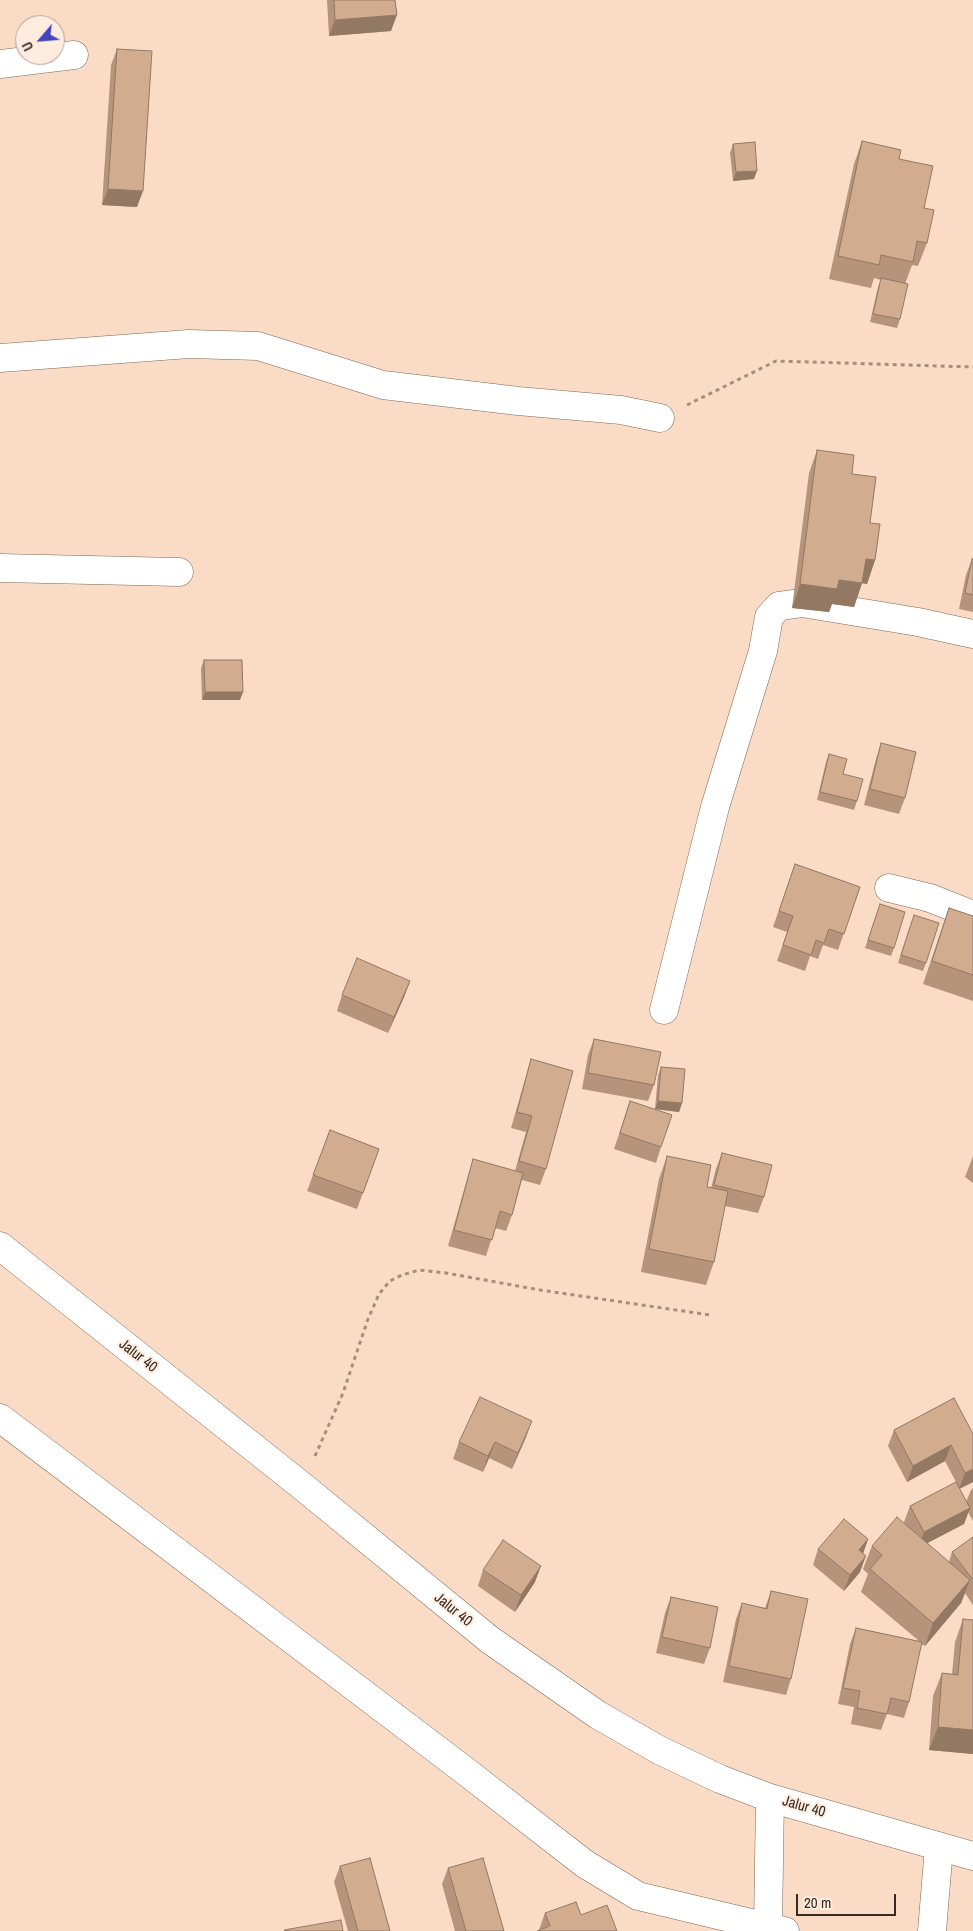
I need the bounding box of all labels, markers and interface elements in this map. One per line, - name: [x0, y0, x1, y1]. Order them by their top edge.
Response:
- north arrow: [15, 15, 65, 65]
- text: U: [18, 39, 37, 54]
- street label: Jalur 40: [115, 1335, 161, 1377]
- street label: Jalur 40: [430, 1589, 476, 1631]
- street label: Jalur 40: [780, 1792, 828, 1822]
- scale bar: [798, 1884, 898, 1916]
- text: 20 m: [804, 1892, 831, 1913]

